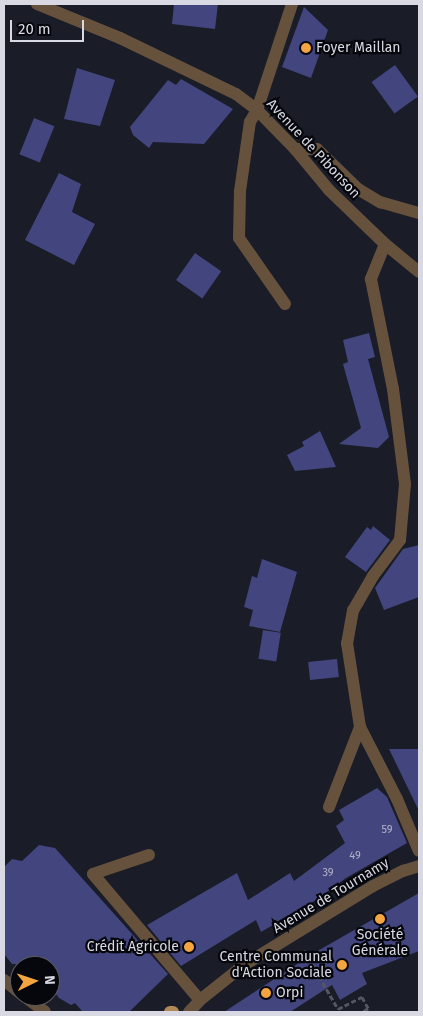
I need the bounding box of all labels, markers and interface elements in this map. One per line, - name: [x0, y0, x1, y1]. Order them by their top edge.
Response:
- scale bar: [12, 10, 86, 42]
- text: 20 m: [18, 20, 51, 38]
- place label: Foyer Maillan: [316, 40, 400, 56]
- marker: Foyer Maillan: [300, 42, 312, 54]
- street label: Avenue de Pibonson: [263, 96, 363, 202]
- house number: 59: [381, 823, 393, 837]
- house number: 49: [349, 849, 361, 863]
- street label: Avenue de Tournamy: [270, 855, 392, 937]
- house number: 39: [322, 866, 334, 880]
- marker: Société Générale: [374, 913, 386, 925]
- place label: Société Générale: [352, 927, 408, 960]
- place label: Crédit Agricole: [87, 939, 179, 955]
- marker: Crédit Agricole: [183, 941, 195, 953]
- place label: Centre Communal d'Action Sociale: [220, 949, 332, 982]
- north arrow: [10, 956, 60, 1006]
- marker: Centre Communal d'Action Sociale: [336, 959, 348, 971]
- text: N: [41, 975, 58, 985]
- place label: Orpi: [276, 985, 303, 1001]
- marker: Orpi: [260, 987, 272, 999]

